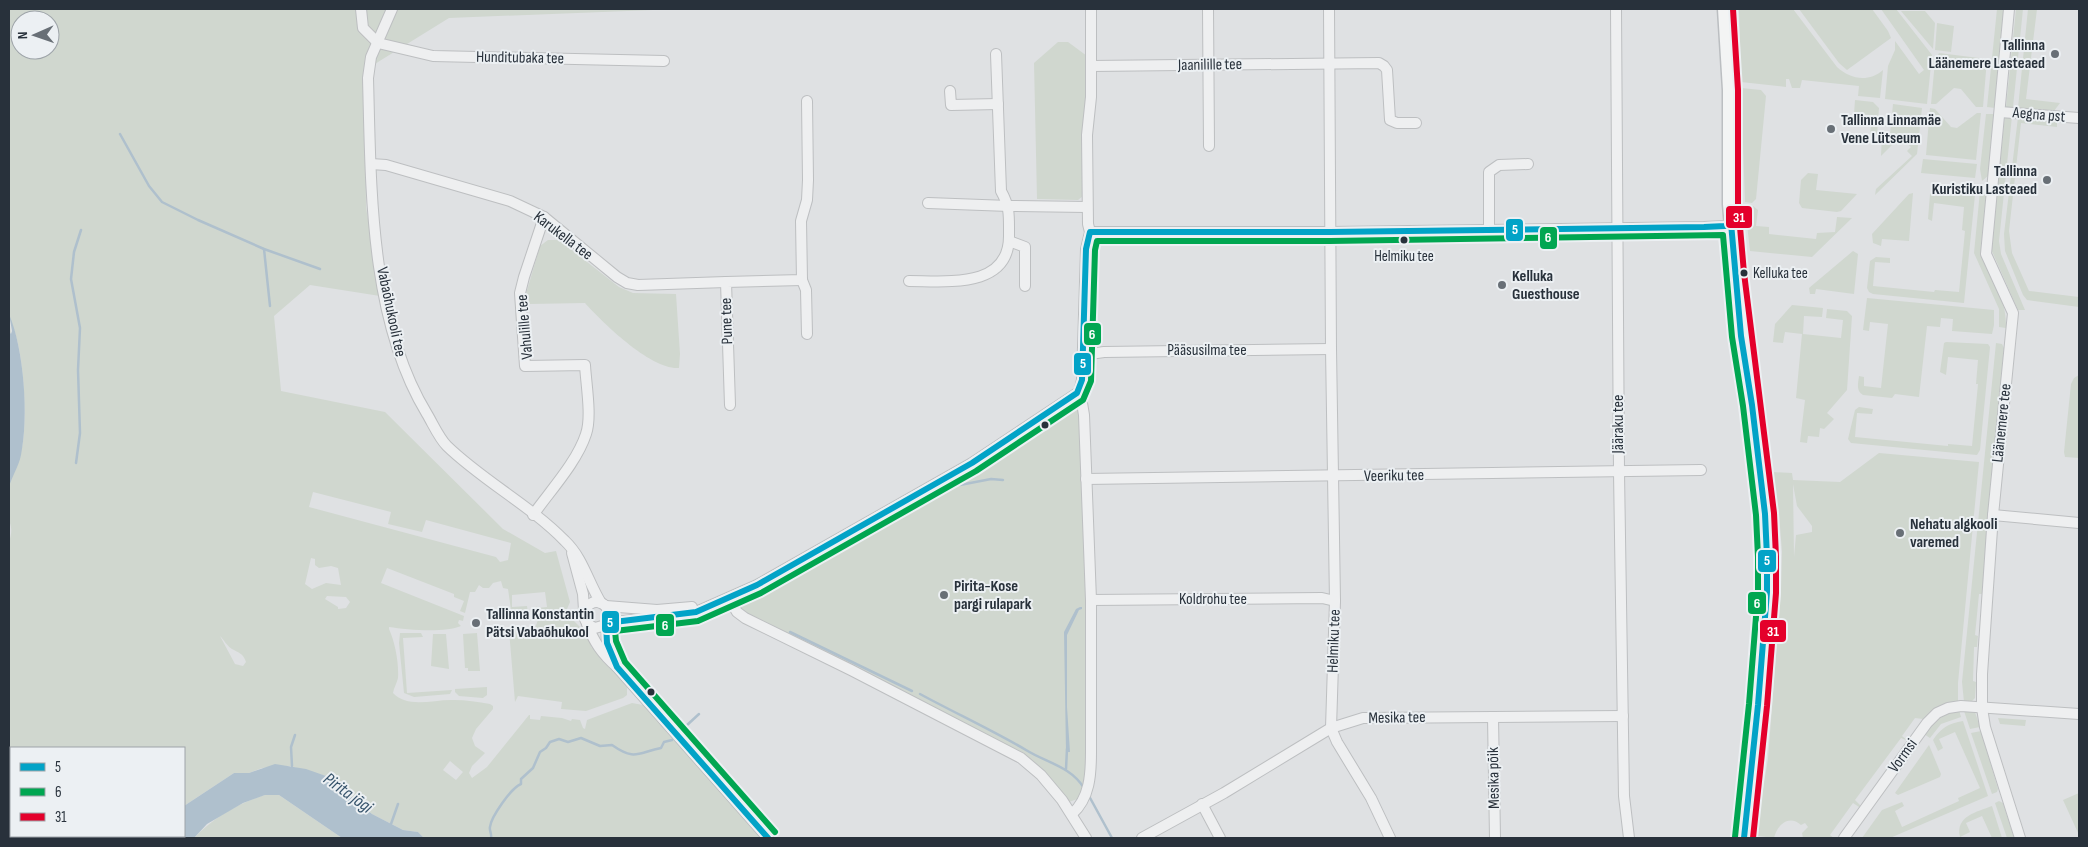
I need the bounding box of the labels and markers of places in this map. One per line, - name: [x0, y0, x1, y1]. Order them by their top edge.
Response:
- place label: Tallinna Läänemere Lasteaed: [1929, 36, 2045, 73]
- marker: Tallinna Läänemere Lasteaed: [2049, 48, 2061, 60]
- place label: Tallinna Linnamäe Vene Lütseum: [1841, 111, 1941, 148]
- marker: Tallinna Linnamäe Vene Lütseum: [1825, 123, 1837, 135]
- place label: Tallinna Kuristiku Lasteaed: [1932, 162, 2037, 199]
- marker: Tallinna Kuristiku Lasteaed: [2041, 174, 2053, 186]
- marker: Helmiku tee: [1399, 235, 1409, 245]
- place label: Helmiku tee: [1374, 247, 1434, 266]
- place label: Kelluka tee: [1753, 264, 1808, 283]
- place label: Kelluka Guesthouse: [1512, 267, 1580, 304]
- marker: Kelluka tee: [1739, 268, 1749, 278]
- marker: Kelluka Guesthouse: [1496, 279, 1508, 291]
- unlabelled marker: [1040, 420, 1050, 430]
- place label: Nehatu algkooli varemed: [1910, 515, 1997, 552]
- marker: Nehatu algkooli varemed: [1894, 527, 1906, 539]
- place label: Pirita-Kose pargi rulapark: [954, 577, 1032, 614]
- marker: Pirita-Kose pargi rulapark: [938, 589, 950, 601]
- place label: Tallinna Konstantin Pätsi Vabaõhukool: [486, 605, 594, 642]
- marker: Tallinna Konstantin Pätsi Vabaõhukool: [470, 617, 482, 629]
- unlabelled marker: [646, 687, 656, 697]

